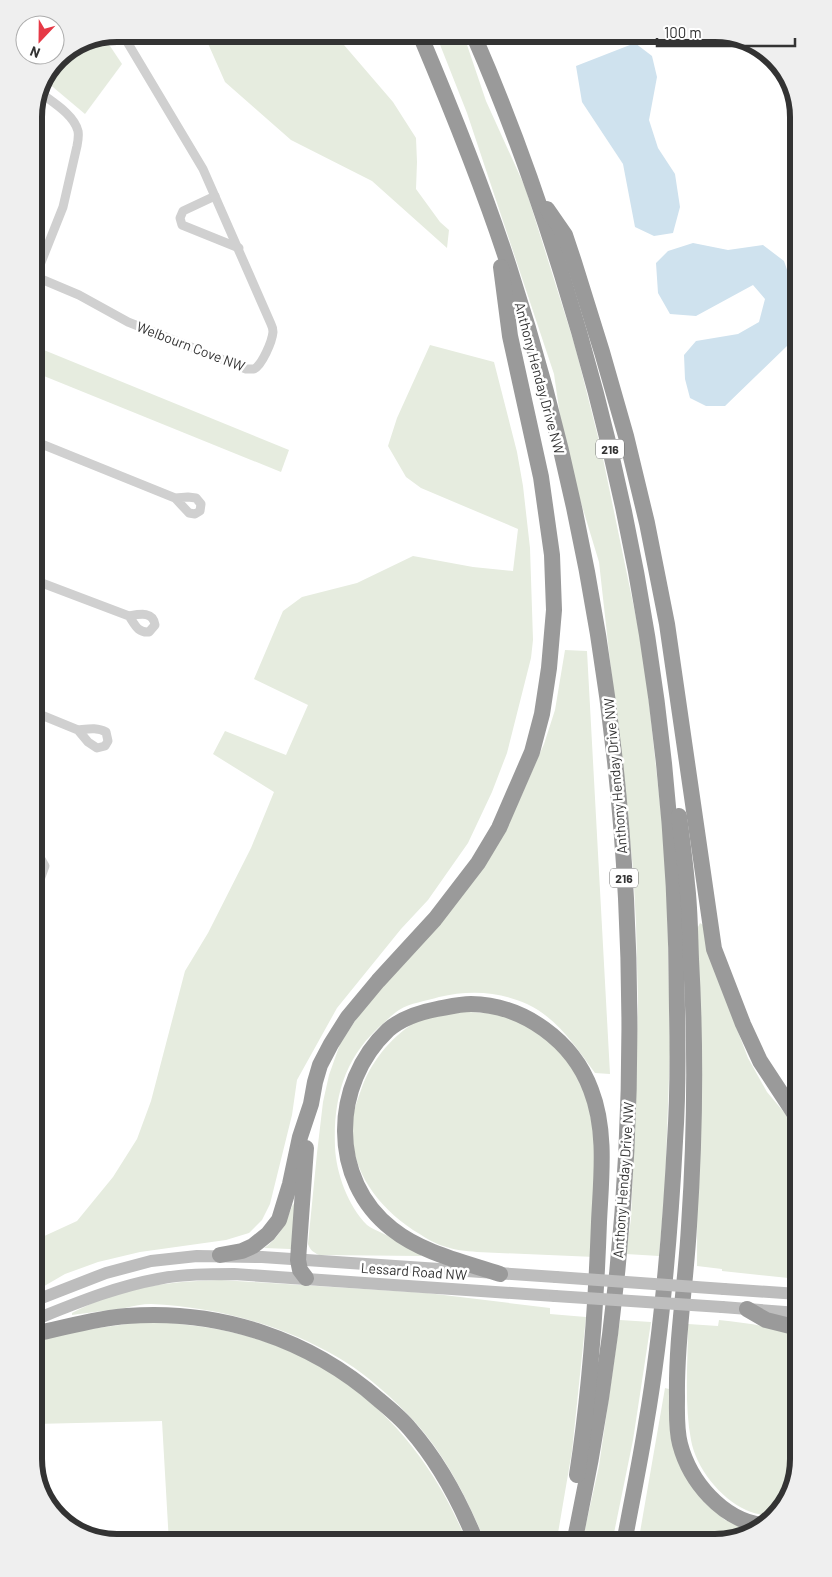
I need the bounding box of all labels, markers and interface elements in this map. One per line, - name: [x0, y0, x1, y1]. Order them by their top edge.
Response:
- north arrow: [15, 15, 65, 65]
- scale bar: [657, 15, 794, 47]
- text: 100 m: [664, 23, 702, 41]
- text: N: [27, 43, 42, 62]
- street label: Anthony Henday Drive NW: [512, 300, 568, 456]
- street label: Welbourn Cove NW: [134, 318, 248, 374]
- road number: 216: [596, 439, 624, 458]
- street label: Anthony Henday Drive NW: [600, 697, 630, 855]
- road number: 216: [610, 868, 638, 888]
- street label: Anthony Henday Drive NW: [609, 1101, 637, 1259]
- street label: Lessard Road NW: [360, 1259, 468, 1283]

